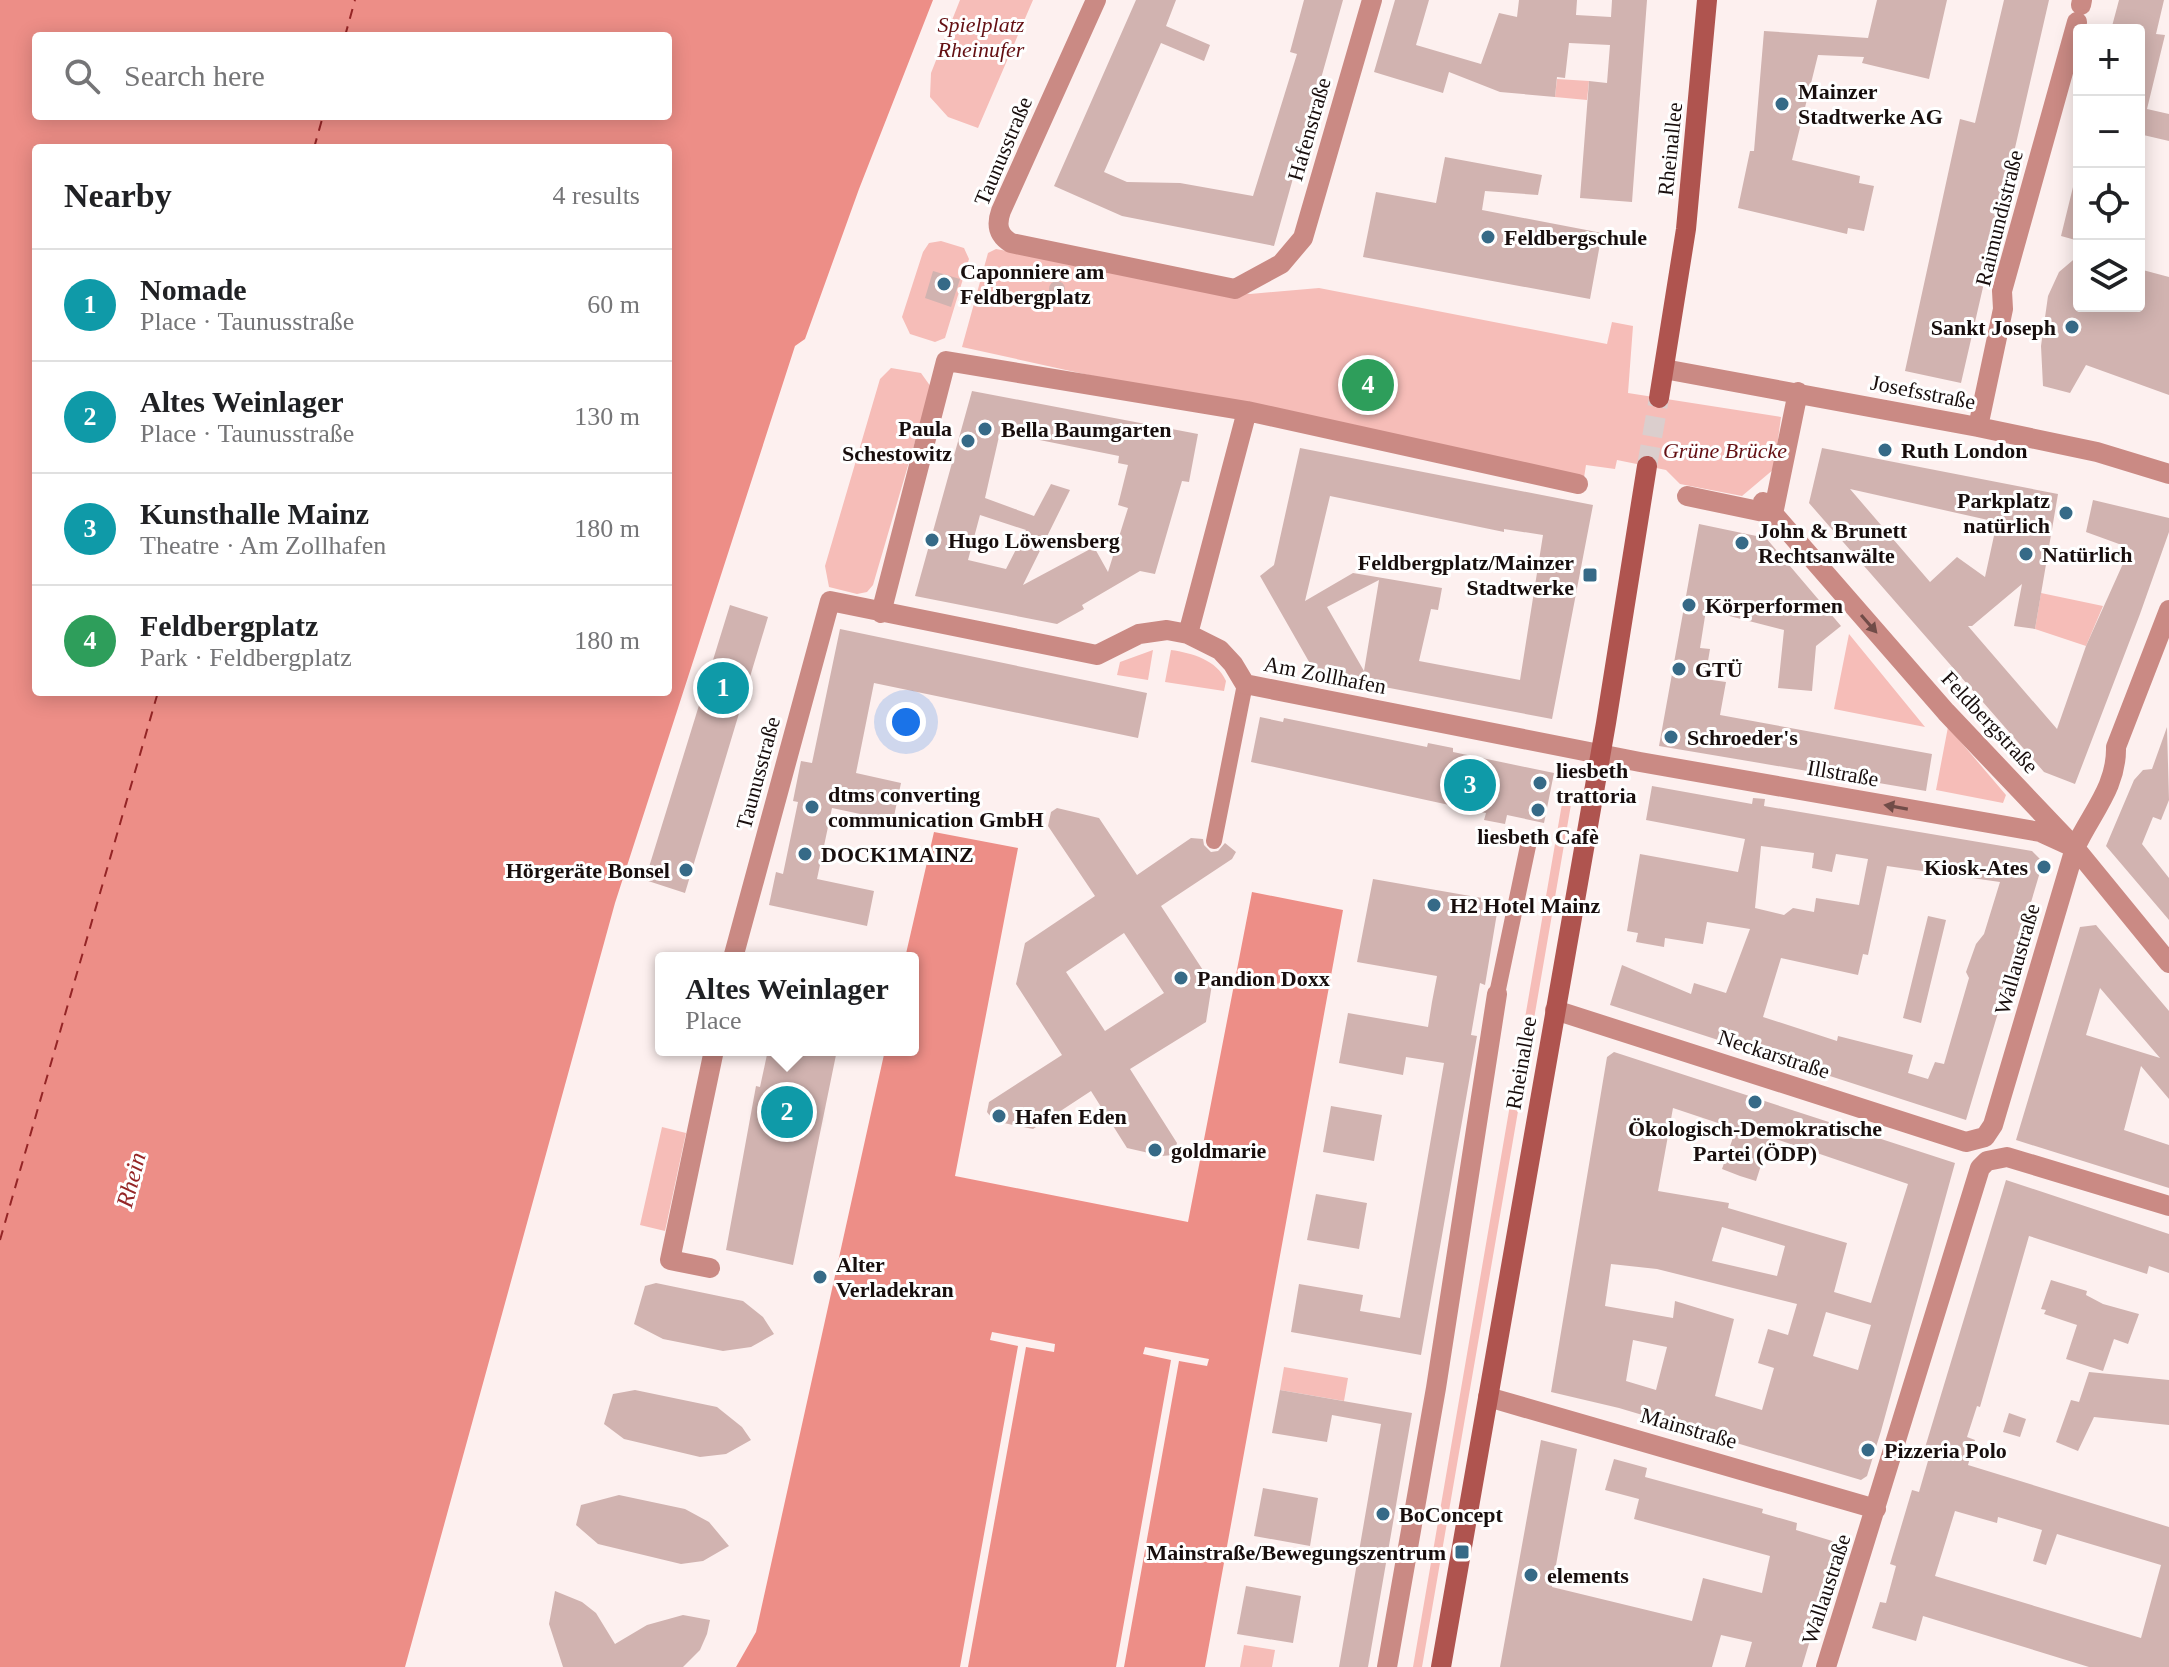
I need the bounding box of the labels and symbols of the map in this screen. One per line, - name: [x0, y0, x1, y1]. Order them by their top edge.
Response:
- park label: Spielplatz Rheinufer: [937, 12, 1025, 62]
- street label: Hafenstraße: [1282, 74, 1336, 184]
- place label: Mainzer Stadtwerke AG: [1798, 79, 1943, 129]
- street label: Taunusstraße: [969, 93, 1037, 209]
- marker: Mainzer Stadtwerke AG: [1773, 95, 1791, 113]
- street label: Rheinallee: [1653, 101, 1687, 197]
- street label: Raimundistraße: [1970, 147, 2028, 289]
- place label: Feldbergschule: [1504, 225, 1647, 250]
- marker: Feldbergschule: [1479, 228, 1497, 246]
- place label: Caponniere am Feldbergplatz: [960, 259, 1104, 309]
- marker: Caponniere am Feldbergplatz: [935, 275, 953, 293]
- place label: Sankt Joseph: [1931, 315, 2056, 340]
- marker: Sankt Joseph: [2063, 318, 2081, 336]
- pin: 4: [1342, 355, 1394, 415]
- street label: Josefsstraße: [1868, 370, 1978, 414]
- place label: Paula Schestowitz: [842, 416, 952, 466]
- place label: Bella Baumgarten: [1001, 417, 1172, 442]
- marker: Bella Baumgarten: [976, 420, 994, 438]
- marker: Paula Schestowitz: [959, 432, 977, 450]
- park label: Grüne Brücke: [1663, 438, 1787, 463]
- place label: Ruth London: [1901, 438, 2028, 463]
- marker: Ruth London: [1876, 441, 1894, 459]
- place label: Parkplatz natürlich: [1957, 488, 2050, 538]
- marker: Parkplatz natürlich: [2057, 504, 2075, 522]
- place label: John & Brunett Rechtsanwälte: [1758, 518, 1908, 568]
- place label: Hugo Löwensberg: [948, 528, 1120, 553]
- marker: Hugo Löwensberg: [923, 531, 941, 549]
- marker: John & Brunett Rechtsanwälte: [1733, 534, 1751, 552]
- place label: Natürlich: [2042, 542, 2132, 567]
- marker: Natürlich: [2017, 545, 2035, 563]
- place label: Feldbergplatz/Mainzer Stadtwerke: [1358, 550, 1574, 600]
- marker: Feldbergplatz/Mainzer Stadtwerke: [1581, 566, 1599, 584]
- place label: Körperformen: [1705, 593, 1843, 618]
- marker: Körperformen: [1680, 596, 1698, 614]
- one-way arrow: [1860, 613, 1877, 633]
- street label: Am Zollhafen: [1262, 651, 1388, 699]
- place label: GTÜ: [1695, 657, 1743, 682]
- pin: 1: [697, 658, 749, 718]
- marker: GTÜ: [1670, 660, 1688, 678]
- street label: Feldbergstraße: [1936, 666, 2044, 778]
- your location: [886, 702, 926, 742]
- street label: Taunusstraße: [731, 714, 785, 832]
- place label: Schroeder's: [1687, 725, 1798, 750]
- marker: Schroeder's: [1662, 728, 1680, 746]
- street label: Illstraße: [1805, 754, 1881, 792]
- pin: 3: [1444, 755, 1496, 815]
- place label: liesbeth trattoria: [1556, 758, 1637, 808]
- marker: liesbeth trattoria: [1531, 774, 1549, 792]
- place label: dtms converting communication GmbH: [828, 782, 1044, 832]
- marker: dtms converting communication GmbH: [803, 798, 821, 816]
- marker: liesbeth Cafè: [1529, 801, 1547, 819]
- one-way arrow: [1884, 801, 1909, 813]
- place label: liesbeth Cafè: [1477, 824, 1599, 849]
- place label: DOCK1MAINZ: [821, 842, 974, 867]
- marker: DOCK1MAINZ: [796, 845, 814, 863]
- place label: Kiosk-Ates: [1924, 855, 2028, 880]
- place label: Hörgeräte Bonsel: [506, 858, 670, 883]
- marker: Kiosk-Ates: [2035, 858, 2053, 876]
- marker: Hörgeräte Bonsel: [677, 861, 695, 879]
- place label: H2 Hotel Mainz: [1450, 893, 1601, 918]
- marker: H2 Hotel Mainz: [1425, 896, 1443, 914]
- street label: Wallaustraße: [1989, 901, 2045, 1017]
- place label: Pandion Doxx: [1197, 966, 1330, 991]
- marker: Pandion Doxx: [1172, 969, 1190, 987]
- street label: Rheinallee: [1501, 1015, 1541, 1111]
- street label: Neckarstraße: [1715, 1024, 1833, 1084]
- pin: 2: [761, 1082, 813, 1142]
- marker: Ökologisch-Demokratische Partei (ÖDP): [1746, 1093, 1764, 1111]
- place label: Hafen Eden: [1015, 1104, 1127, 1129]
- marker: Hafen Eden: [990, 1107, 1008, 1125]
- place label: Ökologisch-Demokratische Partei (ÖDP): [1628, 1116, 1882, 1166]
- place label: goldmarie: [1171, 1138, 1267, 1163]
- marker: goldmarie: [1146, 1141, 1164, 1159]
- water label: Rhein: [111, 1150, 151, 1211]
- place label: Alter Verladekran: [836, 1252, 954, 1302]
- marker: Alter Verladekran: [811, 1268, 829, 1286]
- street label: Mainstraße: [1638, 1402, 1740, 1454]
- place label: Pizzeria Polo: [1884, 1438, 2007, 1463]
- marker: Pizzeria Polo: [1859, 1441, 1877, 1459]
- place label: BoConcept: [1399, 1502, 1504, 1527]
- marker: BoConcept: [1374, 1505, 1392, 1523]
- street label: Wallaustraße: [1796, 1531, 1856, 1647]
- place label: Mainstraße/Bewegungszentrum: [1147, 1540, 1446, 1565]
- marker: Mainstraße/Bewegungszentrum: [1453, 1543, 1471, 1561]
- place label: elements: [1547, 1563, 1629, 1588]
- marker: elements: [1522, 1566, 1540, 1584]

